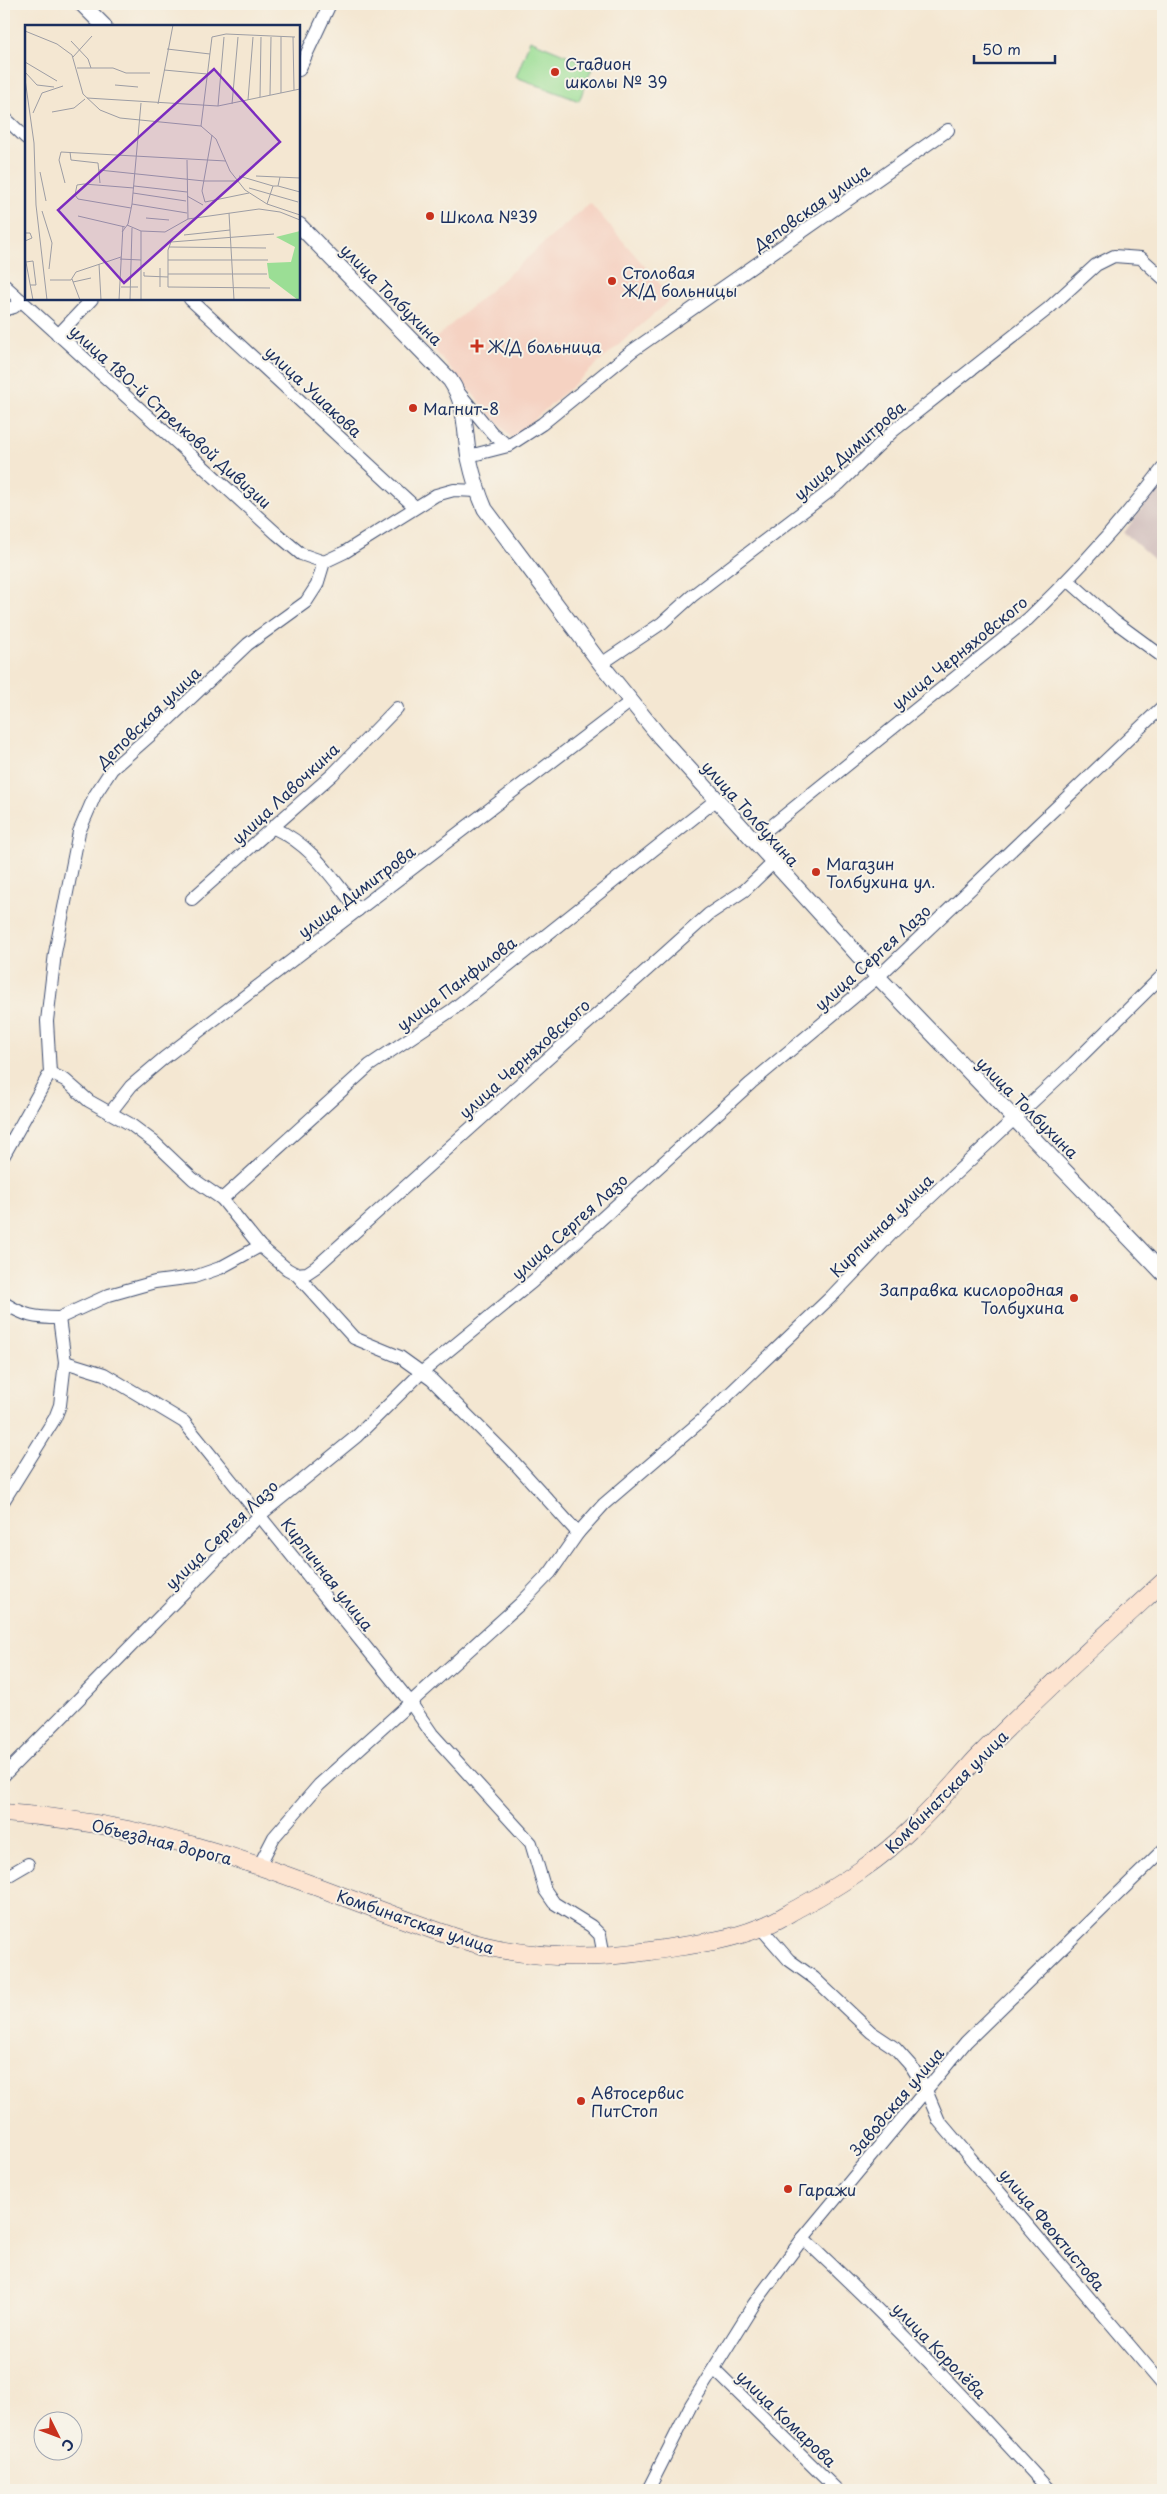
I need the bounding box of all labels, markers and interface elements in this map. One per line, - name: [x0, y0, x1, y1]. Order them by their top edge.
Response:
- inset map: [25, 25, 300, 300]
- scale bar: [974, 32, 1056, 64]
- text: 50 m: [982, 37, 1021, 60]
- place label: Стадион школы № 39: [565, 51, 667, 93]
- marker: Стадион школы № 39: [549, 66, 561, 78]
- street label: Деповская улица: [747, 158, 874, 257]
- place label: Школа №39: [440, 204, 538, 228]
- marker: Школа №39: [424, 210, 436, 222]
- street label: улица Толбухина: [336, 238, 448, 350]
- place label: Столовая Ж/Д больницы: [621, 260, 737, 302]
- marker: Столовая Ж/Д больницы: [606, 275, 618, 287]
- street label: улица 180-й Стрелковой Дивизии: [65, 318, 277, 514]
- place label: Ж/Д больница: [487, 334, 601, 358]
- marker: Ж/Д больница: [470, 339, 484, 353]
- street label: улица Ушакова: [260, 340, 368, 442]
- street label: улица Димитрова: [788, 395, 910, 505]
- place label: Магнит-8: [423, 396, 499, 420]
- marker: Магнит-8: [407, 402, 419, 414]
- street label: улица Черняховского: [886, 589, 1032, 715]
- street label: Деповская улица: [89, 661, 206, 774]
- street label: улица Лавочкина: [226, 737, 344, 849]
- street label: улица Толбухина: [697, 755, 805, 871]
- street label: улица Димитрова: [292, 839, 420, 943]
- place label: Магазин Толбухина ул.: [826, 851, 935, 893]
- marker: Магазин Толбухина ул.: [810, 866, 822, 878]
- street label: улица Сергея Лазо: [809, 898, 935, 1016]
- street label: улица Панфилова: [391, 930, 521, 1036]
- street label: улица Черняховского: [453, 993, 595, 1123]
- street label: улица Толбухина: [972, 1051, 1084, 1163]
- street label: улица Сергея Лазо: [506, 1167, 632, 1285]
- street label: Кирпичная улица: [824, 1168, 938, 1282]
- place label: Заправка кислородная Толбухина: [880, 1277, 1064, 1319]
- marker: Заправка кислородная Толбухина: [1068, 1292, 1080, 1304]
- street label: улица Сергея Лазо: [159, 1474, 283, 1594]
- street label: Кирпичная улица: [276, 1512, 380, 1636]
- street label: Комбинатская улица: [879, 1724, 1013, 1858]
- street label: Объездная дорога: [89, 1812, 235, 1870]
- street label: Комбинатская улица: [334, 1883, 498, 1959]
- street label: Заводская улица: [843, 2041, 949, 2161]
- place label: Автосервис ПитСтоп: [591, 2080, 684, 2122]
- marker: Автосервис ПитСтоп: [575, 2095, 587, 2107]
- street label: улица Феоктистова: [995, 2163, 1112, 2295]
- place label: Гаражи: [798, 2177, 856, 2201]
- marker: Гаражи: [782, 2183, 794, 2195]
- street label: улица Королёва: [888, 2296, 993, 2404]
- street label: улица Комарова: [732, 2364, 842, 2472]
- north arrow: [32, 2412, 82, 2462]
- text: С: [57, 2434, 79, 2456]

